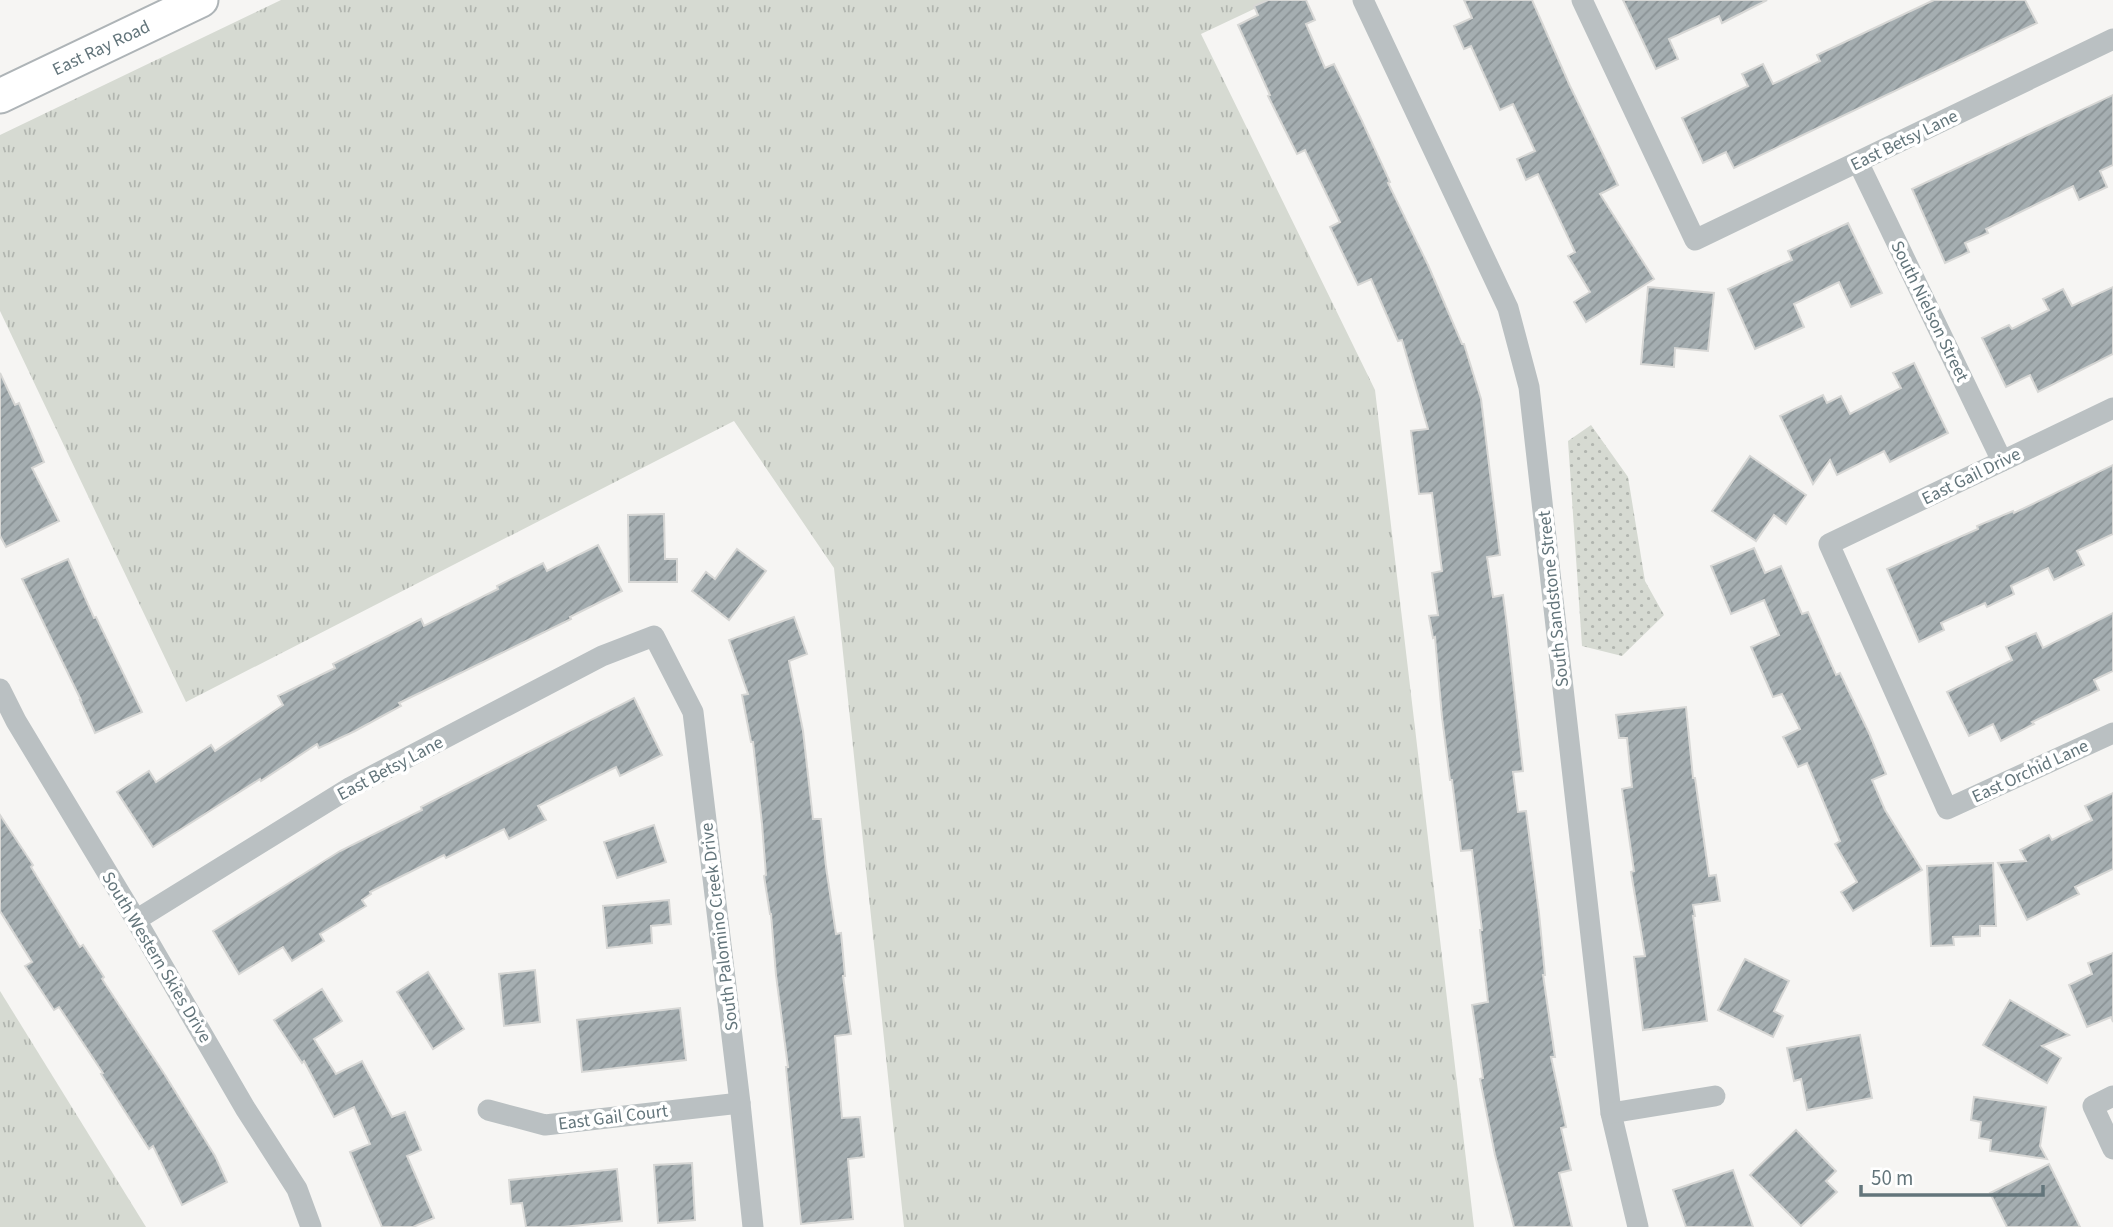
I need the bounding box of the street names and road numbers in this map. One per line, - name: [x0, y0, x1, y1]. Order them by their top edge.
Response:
- street label: East Ray Road: [48, 14, 154, 82]
- street label: East Betsy Lane: [1846, 104, 1962, 177]
- street label: South Nielson Street: [1885, 236, 1975, 386]
- street label: East Gail Drive: [1918, 442, 2025, 511]
- street label: South Sandstone Street: [1532, 509, 1575, 688]
- street label: East Betsy Lane: [333, 730, 448, 807]
- street label: East Orchid Lane: [1968, 733, 2093, 809]
- street label: South Palomino Creek Drive: [694, 821, 745, 1033]
- street label: South Western Skies Drive: [96, 867, 218, 1047]
- street label: East Gail Court: [557, 1098, 669, 1137]

